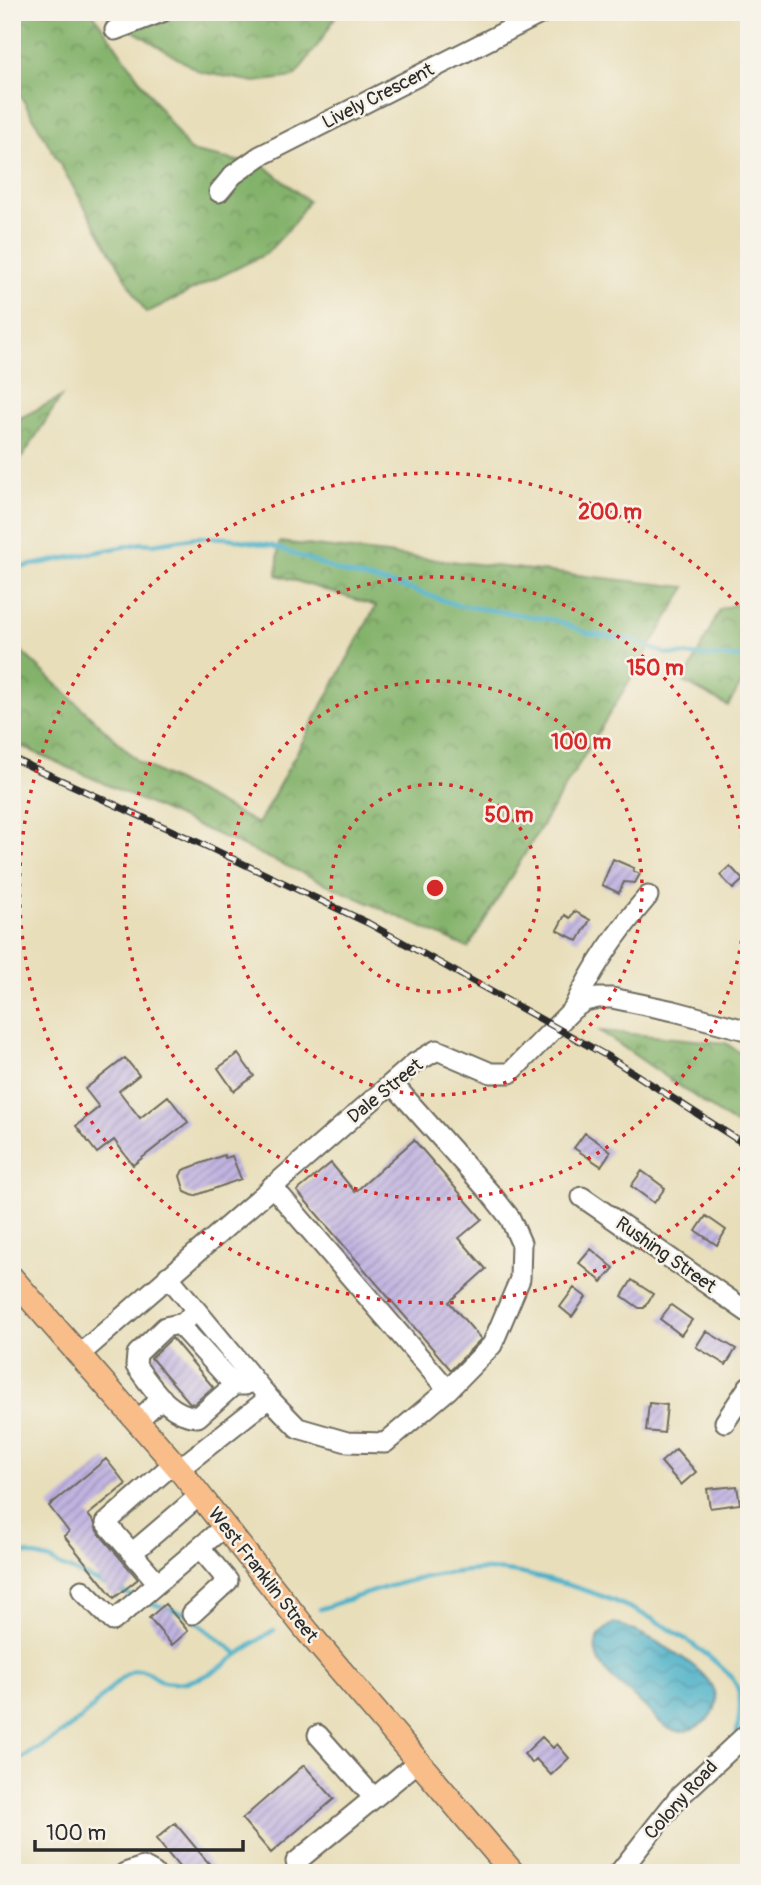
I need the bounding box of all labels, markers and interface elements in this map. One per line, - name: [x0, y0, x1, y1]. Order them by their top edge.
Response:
- street label: Lively Crescent: [318, 57, 438, 134]
- text: 200 m: [578, 499, 642, 526]
- text: 150 m: [626, 655, 684, 682]
- text: 100 m: [551, 729, 611, 756]
- text: 50 m: [485, 802, 534, 829]
- centre of rings: [423, 876, 447, 900]
- street label: Dale Street: [342, 1053, 428, 1129]
- street label: Rushing Street: [611, 1212, 721, 1299]
- street label: West Franklin Street: [203, 1503, 324, 1648]
- street label: Colony Road: [639, 1755, 723, 1845]
- scale bar: [35, 1808, 243, 1852]
- text: 100 m: [46, 1820, 106, 1847]

